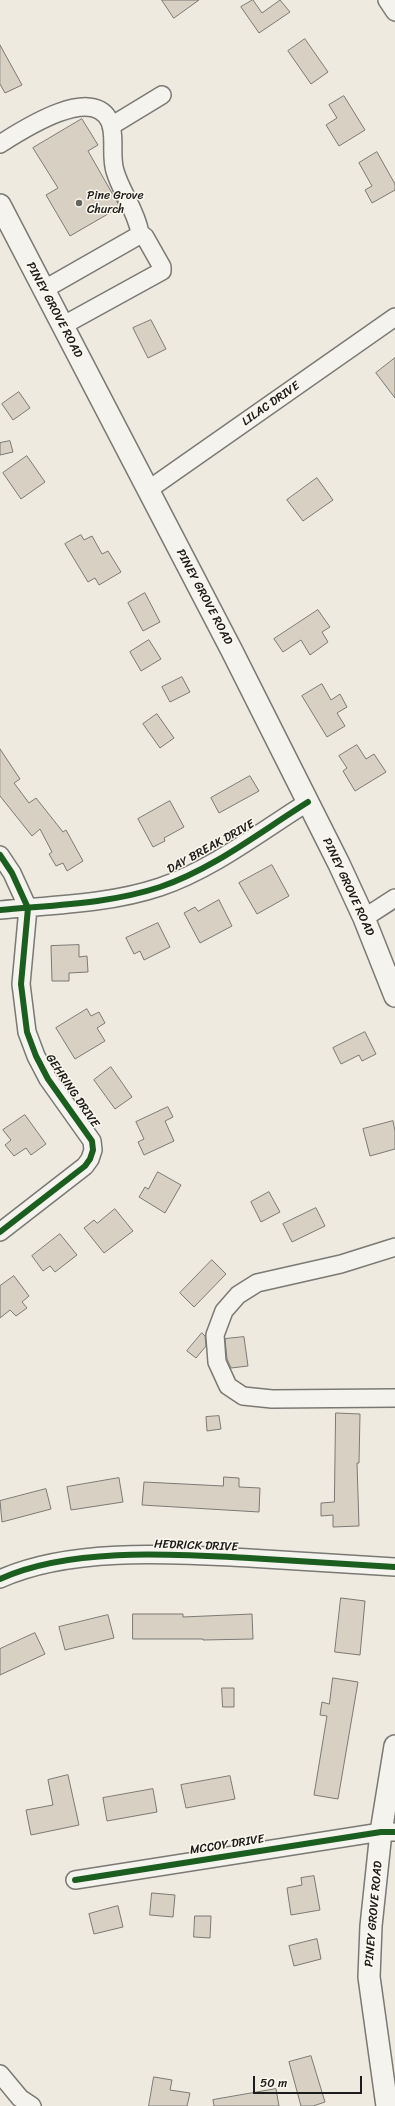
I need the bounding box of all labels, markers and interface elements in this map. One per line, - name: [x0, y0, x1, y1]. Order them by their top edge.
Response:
- place label: Pine Grove Church: [87, 189, 144, 217]
- marker: Pine Grove Church: [74, 198, 84, 208]
- street label: PINEY GROVE ROAD: [23, 260, 85, 360]
- street label: LILAC DRIVE: [239, 379, 303, 429]
- street label: PINEY GROVE ROAD: [173, 547, 235, 647]
- street label: DAY BREAK DRIVE: [165, 817, 257, 877]
- street label: PINEY GROVE ROAD: [319, 836, 377, 938]
- street label: GEHRING DRIVE: [42, 1052, 102, 1130]
- street label: HEDRICK DRIVE: [154, 1537, 238, 1555]
- street label: MCCOY DRIVE: [189, 1832, 265, 1858]
- street label: PINEY GROVE ROAD: [362, 1860, 386, 1968]
- scale bar: [255, 2068, 364, 2094]
- text: 50 m: [260, 2072, 287, 2094]

